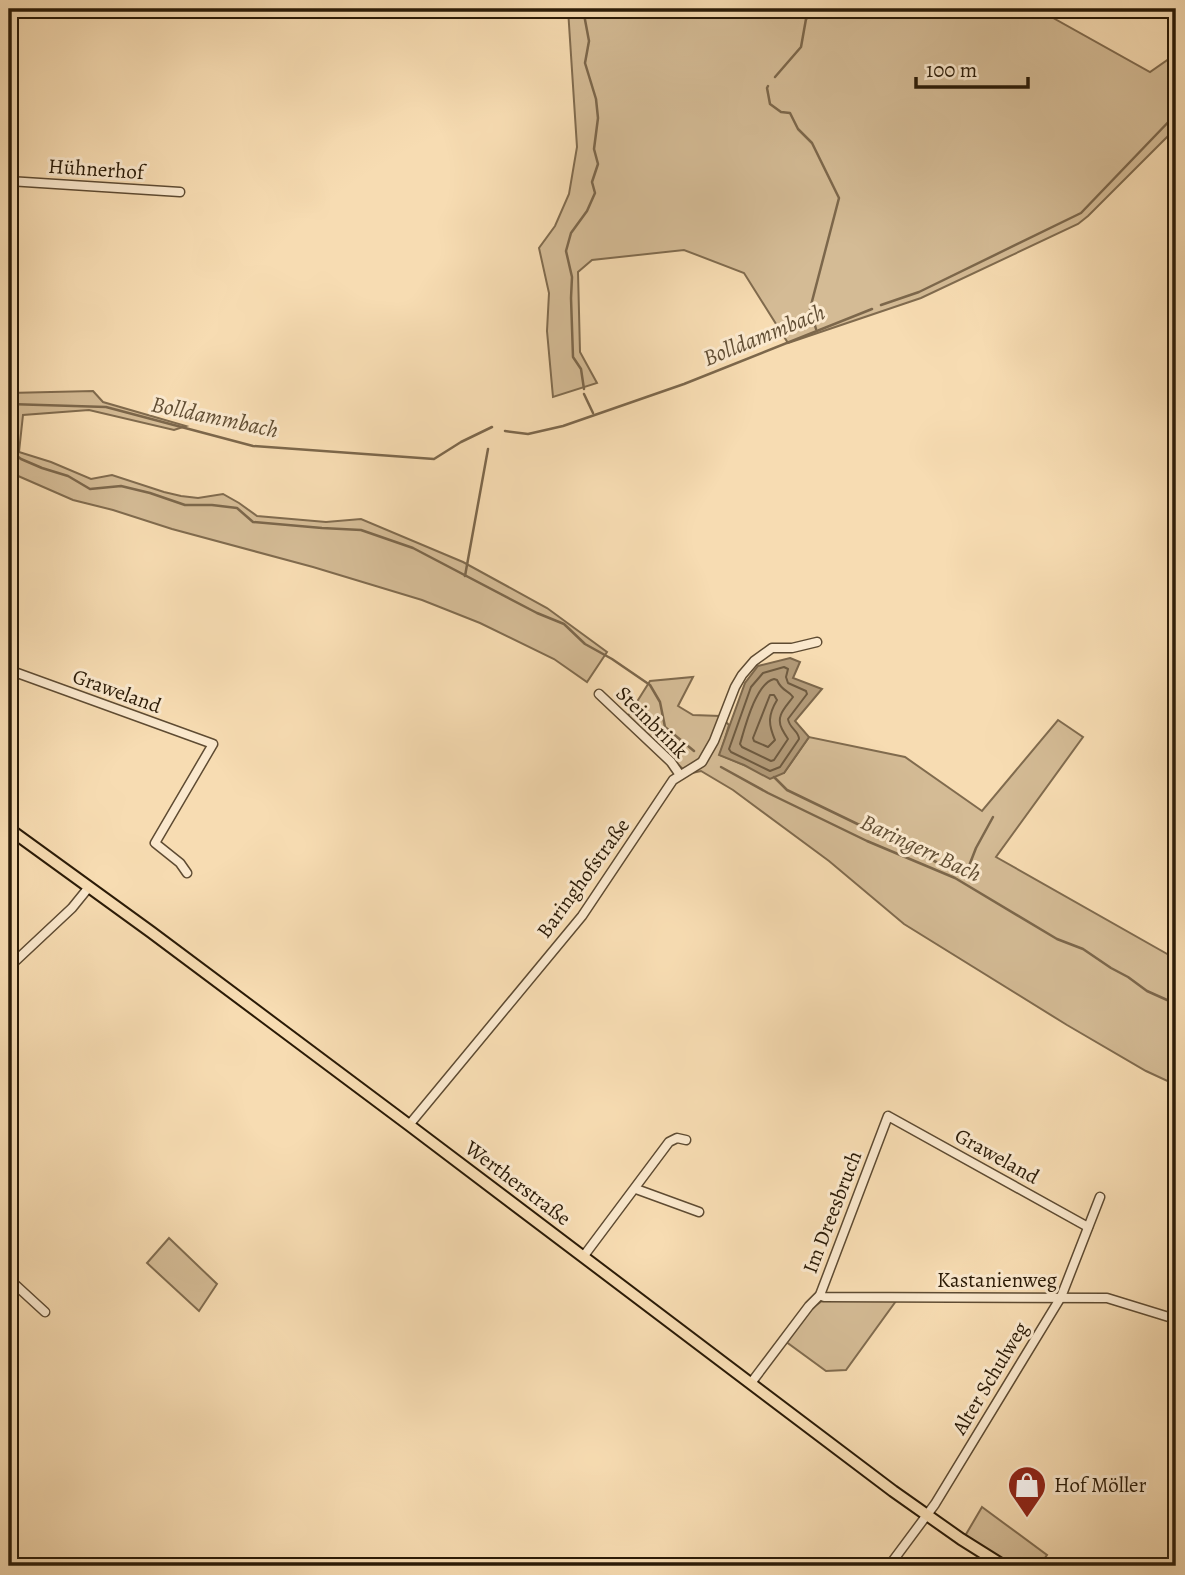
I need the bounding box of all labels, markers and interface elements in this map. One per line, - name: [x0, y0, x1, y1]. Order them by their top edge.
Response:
- scale bar: [916, 46, 1028, 90]
- text: 100 m: [926, 56, 977, 84]
- street label: Hühnerhof: [47, 152, 148, 187]
- water label: Bolldammbach: [698, 296, 830, 374]
- water label: Bolldammbach: [149, 388, 281, 446]
- street label: Graweland: [69, 662, 166, 720]
- street label: Steinbrink: [610, 680, 695, 765]
- water label: Baringerr Bach: [856, 807, 986, 889]
- street label: Baringhofstraße: [530, 812, 636, 944]
- street label: Graweland: [950, 1121, 1045, 1191]
- street label: Wertherstraße: [459, 1133, 577, 1232]
- street label: Im Dreesbruch: [796, 1147, 868, 1277]
- street label: Kastanienweg: [937, 1266, 1058, 1294]
- street label: Alter Schulweg: [945, 1316, 1035, 1441]
- shop icon: Hof Möller: [1006, 1464, 1048, 1519]
- place label: Hof Möller: [1054, 1471, 1146, 1499]

